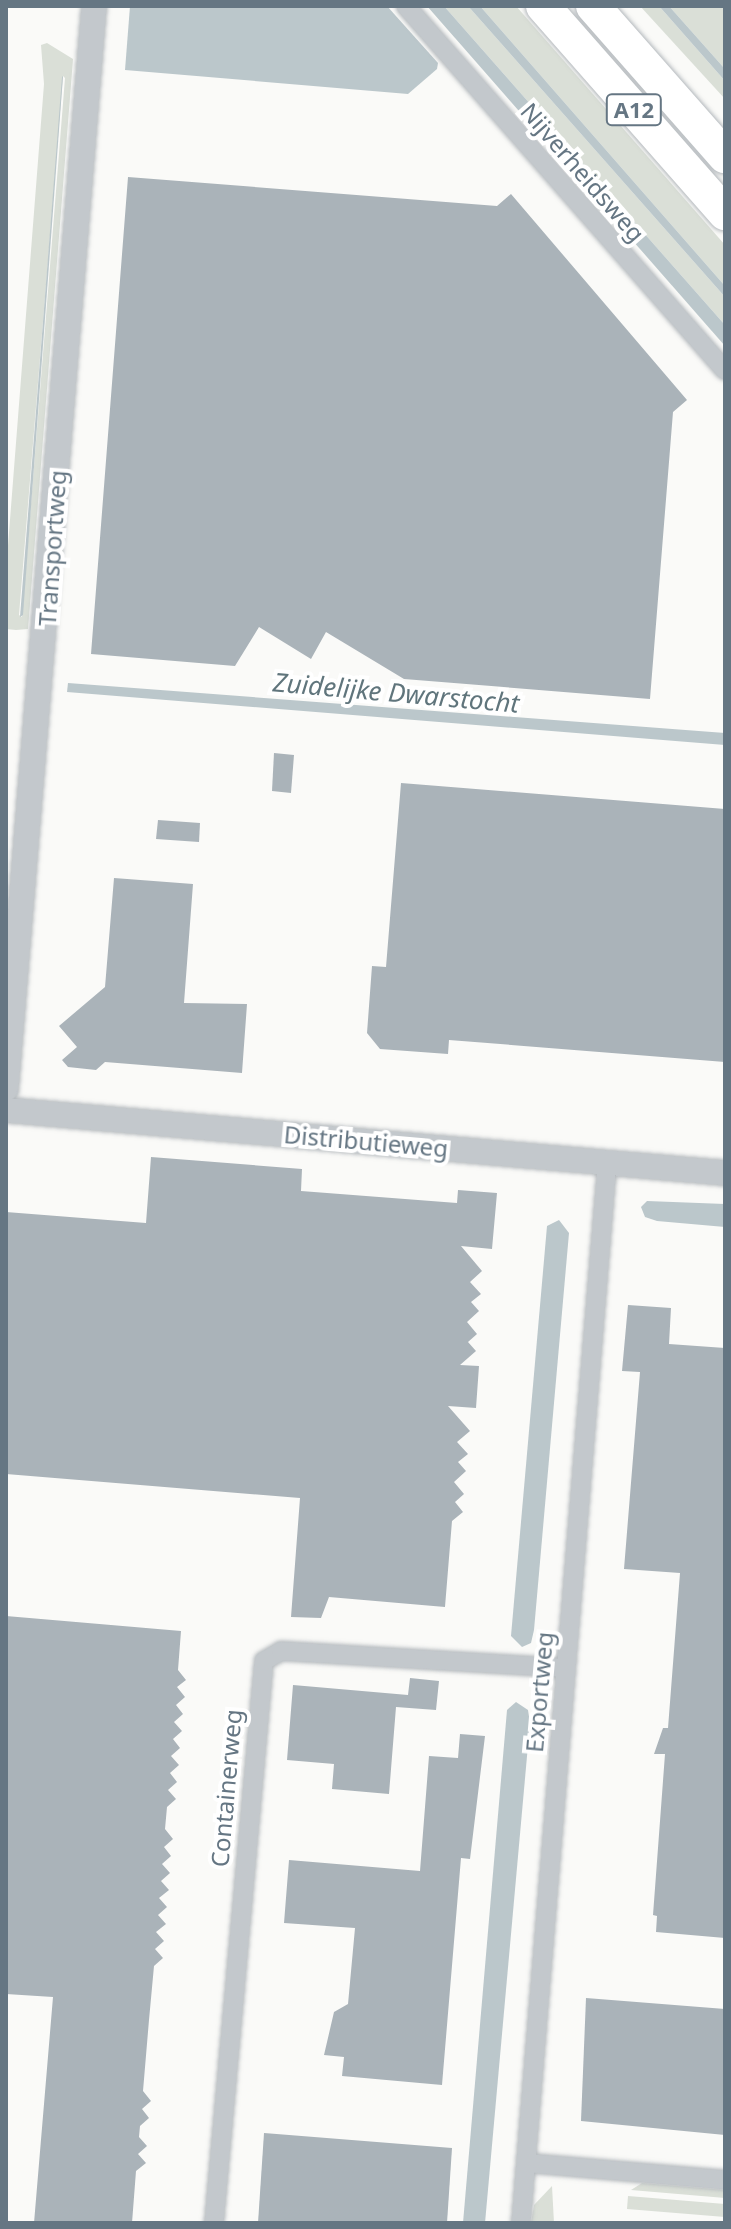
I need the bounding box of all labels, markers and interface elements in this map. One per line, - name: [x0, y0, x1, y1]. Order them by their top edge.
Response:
- road number: A12: [604, 92, 664, 128]
- street label: Nijverheidsweg: [515, 97, 651, 247]
- street label: Transportweg: [32, 469, 72, 627]
- water label: Zuidelijke Dwarstocht: [272, 667, 520, 719]
- street label: Distributieweg: [283, 1119, 449, 1163]
- street label: Exportweg: [519, 1630, 559, 1754]
- street label: Containerweg: [205, 1708, 247, 1868]

